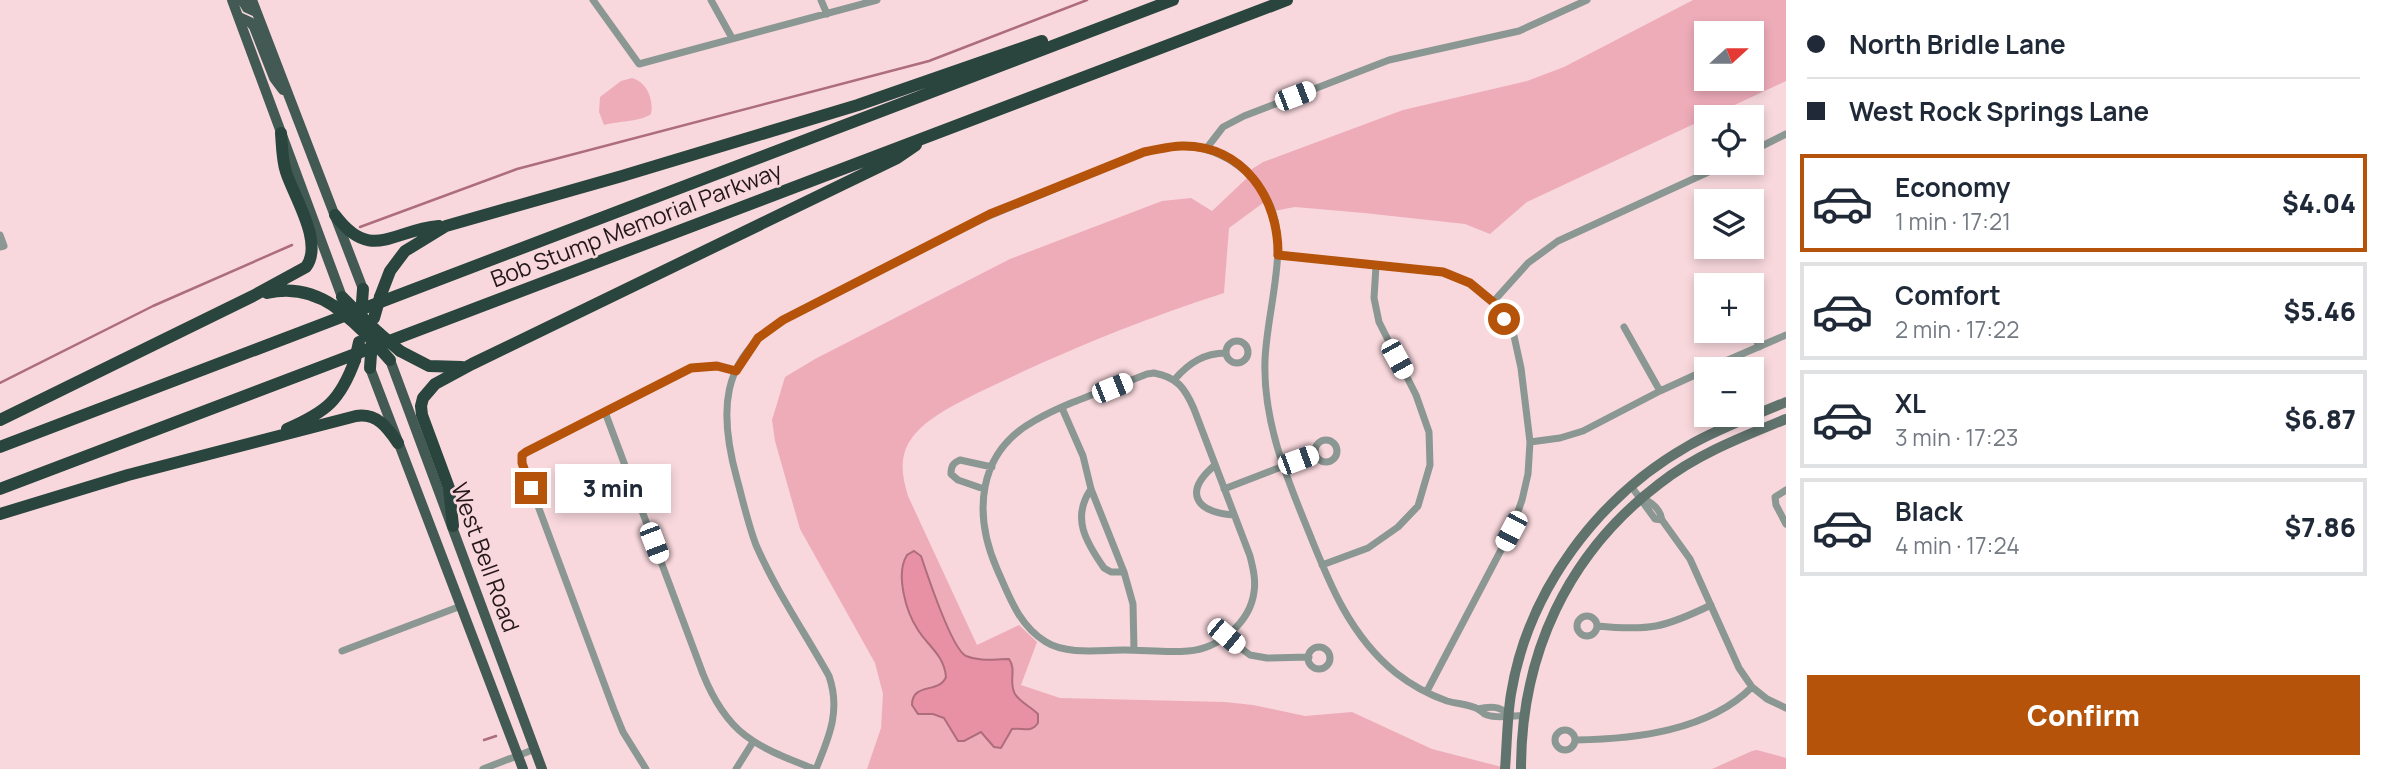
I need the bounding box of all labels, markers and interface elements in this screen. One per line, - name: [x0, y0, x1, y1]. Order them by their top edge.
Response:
- north arrow: [1694, 21, 1764, 91]
- map controls: [1694, 21, 1764, 427]
- text: North Bridle Lane: [1849, 26, 2066, 62]
- car: [1272, 79, 1319, 113]
- text: West Rock Springs Lane: [1849, 93, 2149, 129]
- button: locate: [1694, 105, 1764, 175]
- street label: Bob Stump Memorial Parkway: [486, 154, 786, 294]
- text: Economy: [1895, 169, 2010, 205]
- icon: car: [1811, 172, 1874, 235]
- text: $4.04: [2282, 185, 2356, 221]
- button: layers: [1694, 189, 1764, 259]
- text: 1 min · 17:21: [1895, 205, 2011, 237]
- button: +: [1694, 273, 1764, 343]
- text: Comfort: [1895, 277, 2001, 313]
- icon: car: [1811, 280, 1874, 343]
- text: $5.46: [2284, 293, 2356, 329]
- route start: [1488, 303, 1520, 335]
- text: 2 min · 17:22: [1895, 313, 2019, 345]
- car: [1378, 336, 1417, 382]
- button: −: [1694, 357, 1764, 427]
- car: [1089, 370, 1136, 406]
- text: XL: [1895, 385, 1926, 421]
- icon: car: [1811, 388, 1874, 451]
- text: $6.87: [2284, 401, 2356, 437]
- text: 3 min · 17:23: [1895, 421, 2019, 453]
- car: [1275, 443, 1322, 477]
- callout: 3 min: [556, 463, 671, 512]
- route end: [515, 472, 547, 504]
- text: 3 min: [583, 472, 643, 504]
- street label: West Bell Road: [444, 478, 528, 636]
- text: Black: [1895, 493, 1963, 529]
- icon: car: [1811, 496, 1874, 559]
- car: [1492, 508, 1531, 554]
- text: $7.86: [2284, 509, 2356, 545]
- car: [637, 520, 672, 566]
- text: 4 min · 17:24: [1895, 529, 2020, 561]
- car: [1204, 614, 1249, 658]
- button: Confirm: [1807, 675, 2360, 755]

